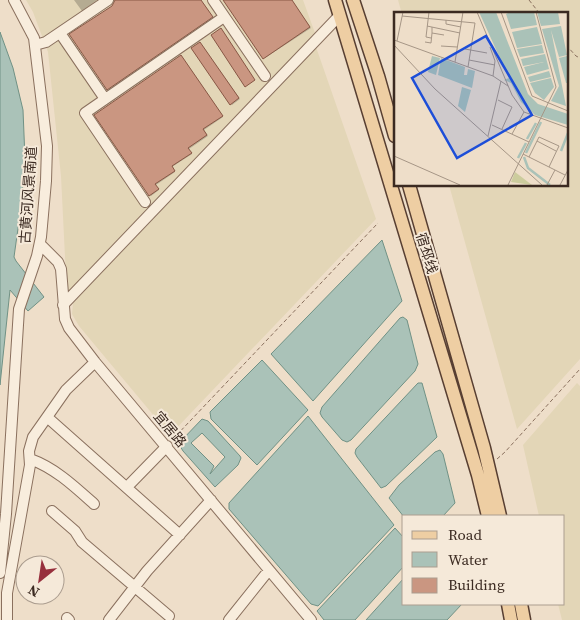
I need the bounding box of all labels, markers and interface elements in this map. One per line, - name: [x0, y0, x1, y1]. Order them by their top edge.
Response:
- inset map: [394, 12, 568, 186]
- street label: 古黄河风景南道: [15, 145, 41, 245]
- street label: 宿邳线: [411, 230, 443, 276]
- street label: 宜居路: [149, 406, 191, 452]
- legend: [402, 515, 565, 605]
- text: Road: [448, 524, 482, 545]
- text: Water: [448, 549, 489, 570]
- north arrow: [15, 555, 65, 605]
- text: Building: [448, 574, 505, 595]
- text: N: [24, 580, 43, 602]

